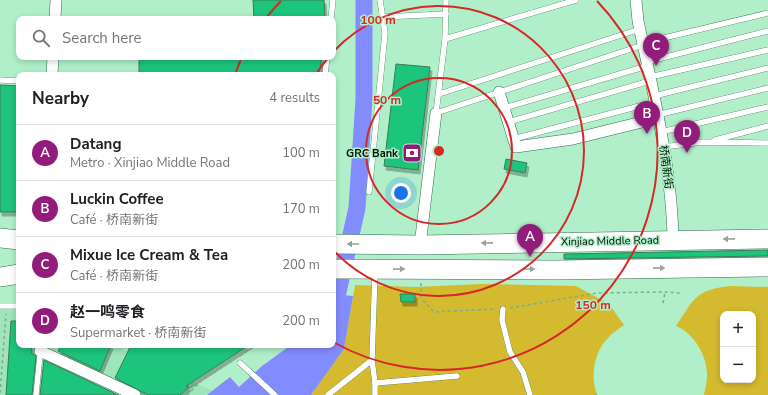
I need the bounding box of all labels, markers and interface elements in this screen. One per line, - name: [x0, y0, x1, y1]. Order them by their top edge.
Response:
- text: 100 m: [360, 12, 396, 28]
- search box: [16, 16, 336, 60]
- icon: search: [30, 27, 52, 49]
- text: Search here: [62, 28, 142, 48]
- pin: C: [643, 33, 669, 66]
- text: Nearby: [32, 87, 89, 110]
- text: 4 results: [269, 89, 320, 107]
- text: 50 m: [373, 92, 401, 108]
- pin: B: [634, 101, 660, 134]
- pin: D: [674, 120, 700, 153]
- text: Datang: [70, 134, 121, 154]
- bank icon: GRC Bank: [401, 142, 423, 164]
- text: A: [40, 144, 50, 162]
- text: 100 m: [282, 144, 320, 162]
- centre of rings: [432, 144, 446, 158]
- street label: 桥南新街: [656, 144, 676, 190]
- place label: GRC Bank: [346, 146, 399, 161]
- text: Metro · Xinjiao Middle Road: [70, 154, 230, 172]
- your location: [391, 183, 411, 203]
- text: Luckin Coffee: [70, 189, 164, 209]
- text: B: [41, 200, 49, 218]
- text: 170 m: [282, 200, 320, 218]
- text: Café · 桥南新街: [70, 211, 158, 229]
- pin: A: [517, 224, 543, 257]
- street label: Xinjiao Middle Road: [561, 233, 659, 249]
- one-way arrow: [722, 236, 735, 242]
- one-way arrow: [481, 240, 493, 247]
- one-way arrow: [346, 241, 359, 247]
- text: Mixue Ice Cream & Tea: [70, 245, 228, 265]
- text: C: [41, 256, 49, 274]
- text: 200 m: [282, 256, 320, 274]
- one-way arrow: [653, 265, 666, 271]
- one-way arrow: [393, 266, 406, 272]
- one-way arrow: [523, 266, 536, 272]
- text: Café · 桥南新街: [70, 267, 158, 285]
- text: 150 m: [575, 297, 611, 313]
- text: 赵一鸣零食: [70, 302, 145, 322]
- map controls: [720, 311, 756, 383]
- button: +: [720, 311, 756, 347]
- text: D: [40, 312, 50, 330]
- text: 200 m: [282, 312, 320, 330]
- text: Supermarket · 桥南新街: [70, 324, 207, 342]
- button: −: [720, 347, 756, 383]

